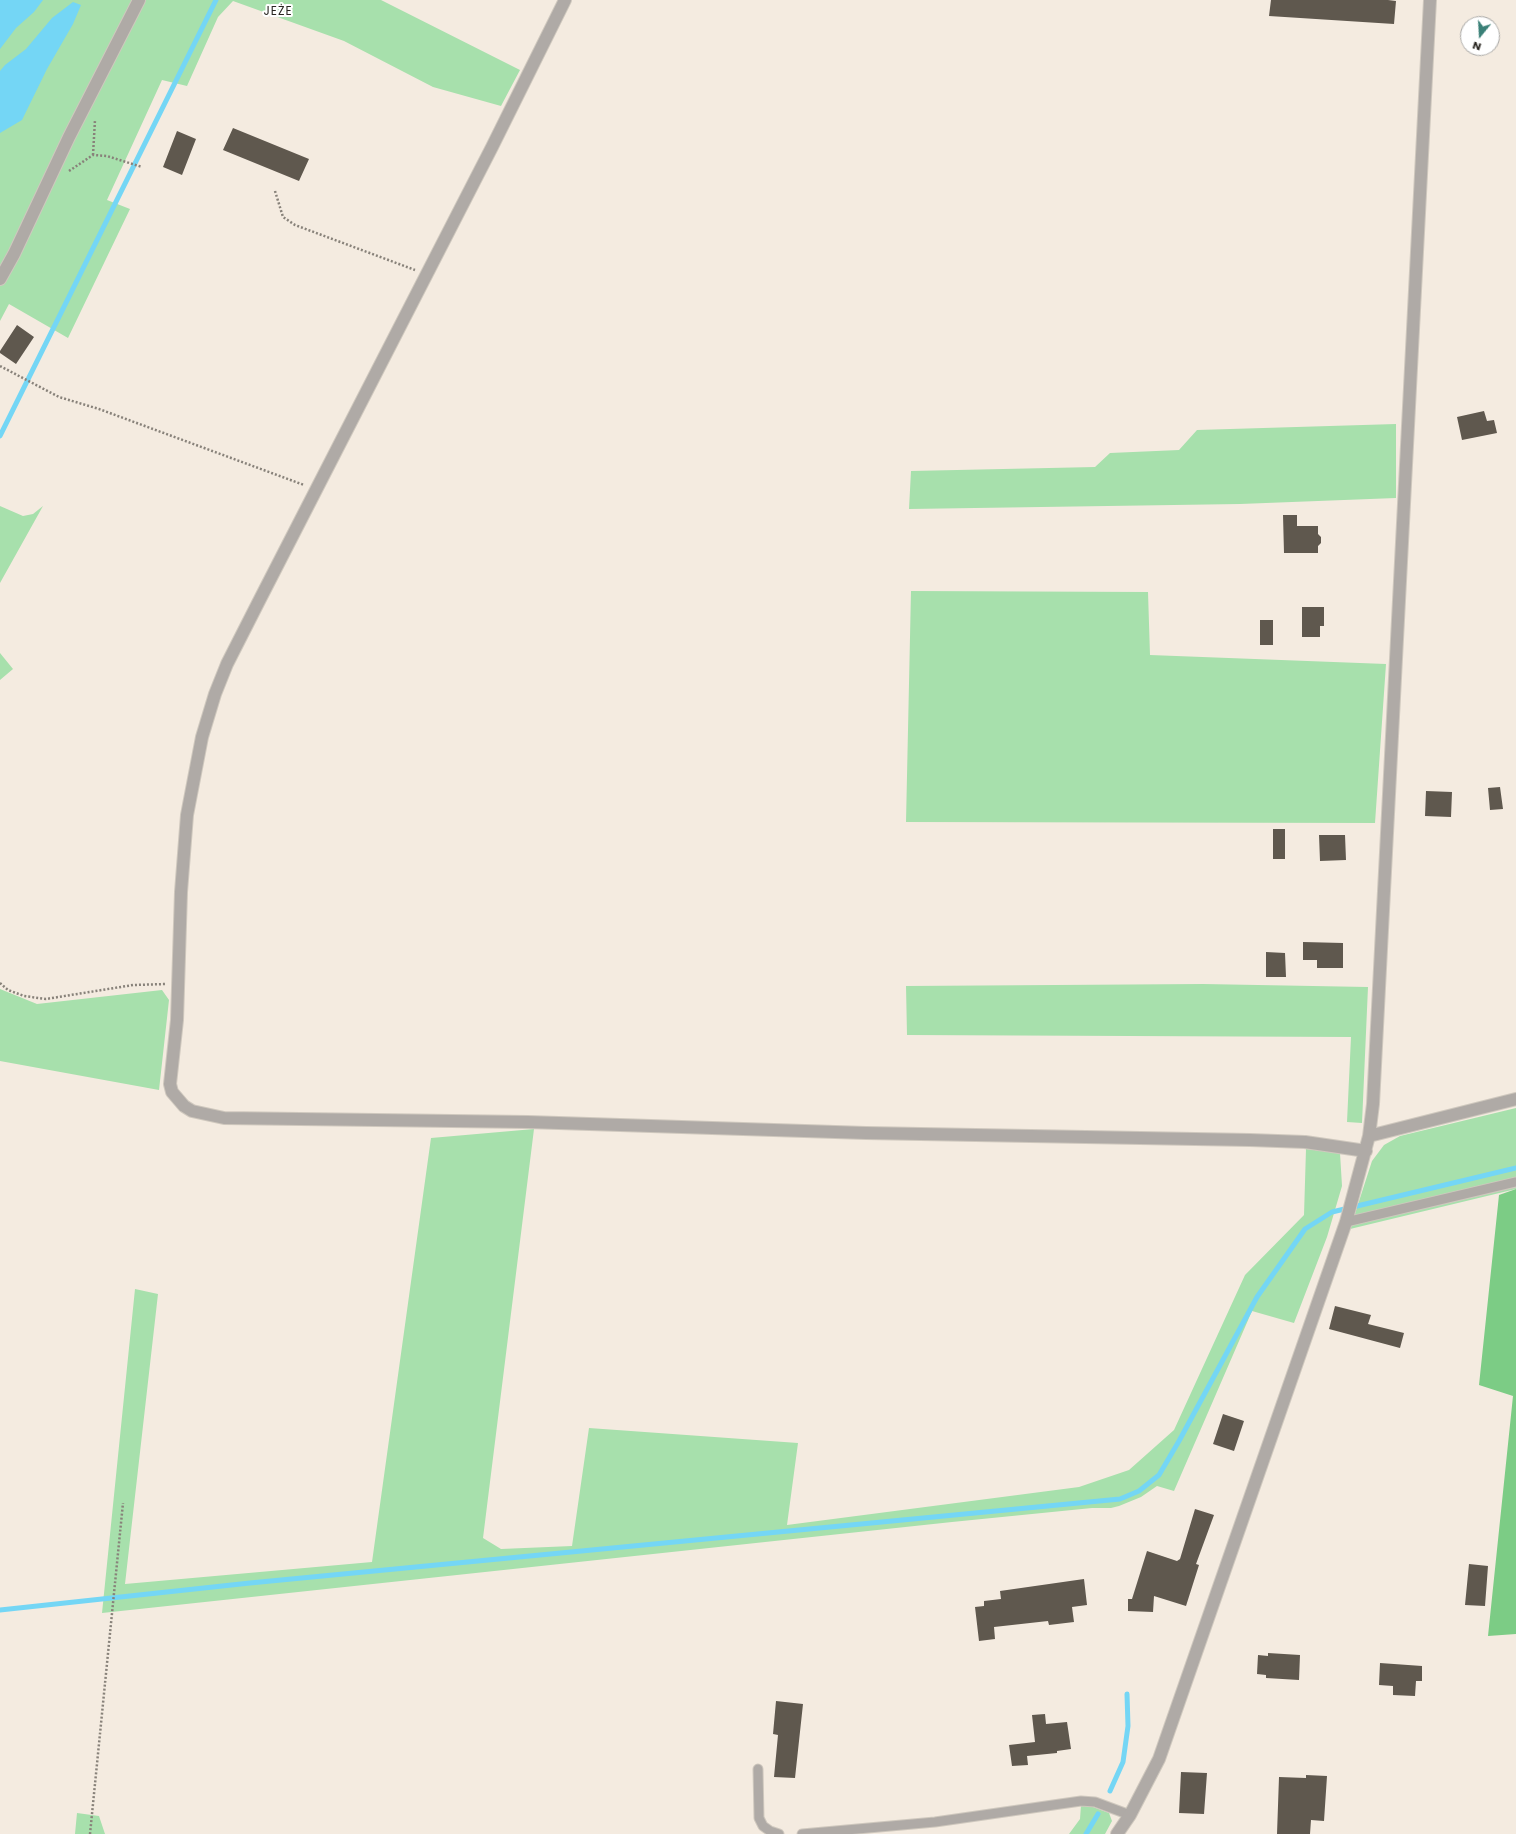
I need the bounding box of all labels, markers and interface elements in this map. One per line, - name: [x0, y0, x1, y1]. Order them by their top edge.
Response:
- district label: JEŻE: [263, 5, 293, 19]
- north arrow: [1460, 16, 1500, 56]
- text: N: [1470, 38, 1483, 55]

